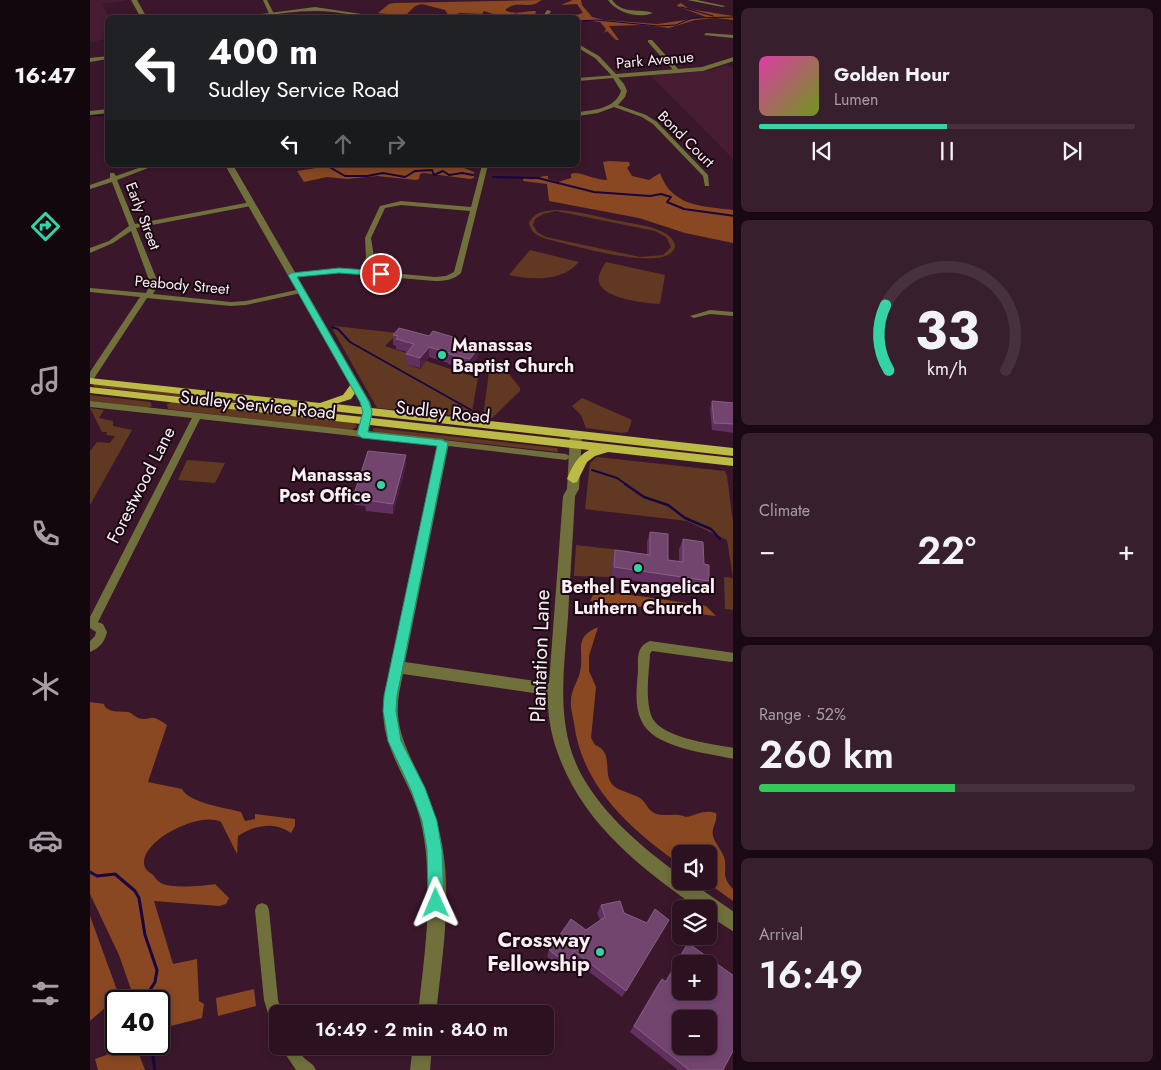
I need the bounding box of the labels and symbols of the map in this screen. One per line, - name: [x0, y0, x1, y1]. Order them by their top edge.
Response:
- street label: Park Avenue: [615, 46, 695, 74]
- street label: Bond Court: [653, 106, 720, 173]
- street label: Early Street: [120, 179, 166, 253]
- pin: [360, 253, 402, 295]
- street label: Peabody Street: [134, 270, 231, 300]
- place label: Manassas Baptist Church: [452, 332, 574, 379]
- marker: Manassas Baptist Church: [436, 349, 448, 361]
- street label: Sudley Service Road: [179, 384, 337, 426]
- street label: Sudley Road: [394, 394, 492, 430]
- street label: Forestwood Lane: [100, 422, 182, 548]
- place label: Manassas Post Office: [279, 462, 371, 509]
- marker: Manassas Post Office: [375, 479, 387, 491]
- marker: Bethel Evangelical Luthern Church: [632, 562, 644, 574]
- place label: Bethel Evangelical Luthern Church: [561, 574, 715, 621]
- street label: Plantation Lane: [523, 589, 557, 723]
- position arrow: [409, 876, 461, 928]
- place label: Crossway Fellowship: [487, 925, 591, 979]
- marker: Crossway Fellowship: [594, 946, 606, 958]
- speed limit sign: 40: [105, 990, 170, 1055]

